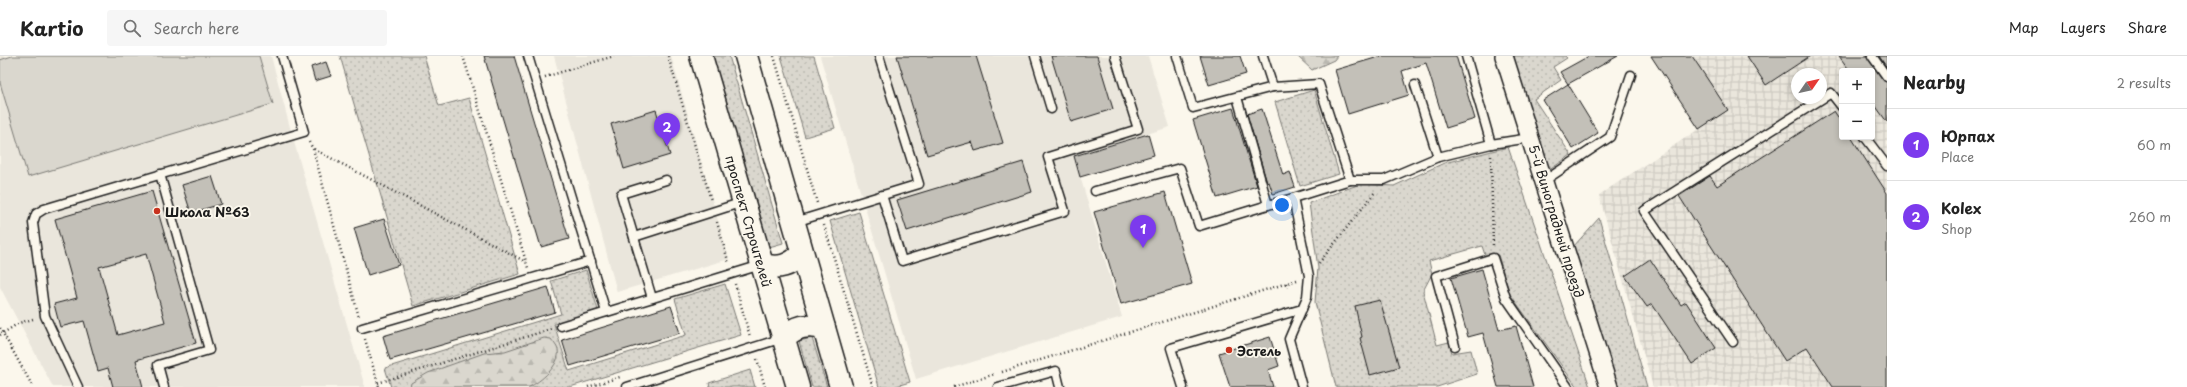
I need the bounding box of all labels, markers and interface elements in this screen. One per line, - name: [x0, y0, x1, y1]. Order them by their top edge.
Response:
- search box: [107, 10, 387, 46]
- text: Kartio: [20, 14, 83, 42]
- text: Search here: [153, 16, 239, 39]
- icon: search: [121, 17, 143, 39]
- text: Map: [2009, 17, 2039, 38]
- text: Layers: [2061, 17, 2106, 38]
- text: Share: [2128, 17, 2167, 38]
- north arrow: [1791, 68, 1827, 104]
- map controls: [1839, 68, 1875, 140]
- button: +: [1839, 68, 1875, 104]
- text: Nearby: [1903, 69, 1965, 95]
- text: 2 results: [2117, 73, 2171, 92]
- button: −: [1839, 104, 1875, 140]
- pin: 2: [654, 113, 680, 146]
- text: Юрпах: [1941, 124, 1995, 147]
- text: 1: [1913, 135, 1919, 154]
- text: 60 m: [2137, 135, 2171, 154]
- street label: 5-й Виноградный проезд: [1525, 142, 1589, 300]
- text: Place: [1941, 147, 1974, 166]
- street label: проспект Строителей: [721, 153, 777, 289]
- your location: [1272, 195, 1292, 215]
- text: Kolex: [1941, 196, 1981, 219]
- place label: Школа №63: [165, 202, 250, 221]
- marker: Школа №63: [152, 206, 162, 216]
- text: 2: [1911, 207, 1921, 226]
- text: 260 m: [2129, 207, 2171, 226]
- pin: 1: [1130, 215, 1156, 248]
- text: Shop: [1941, 219, 1972, 238]
- place label: Эстель: [1237, 341, 1281, 360]
- marker: Эстель: [1224, 345, 1234, 355]

